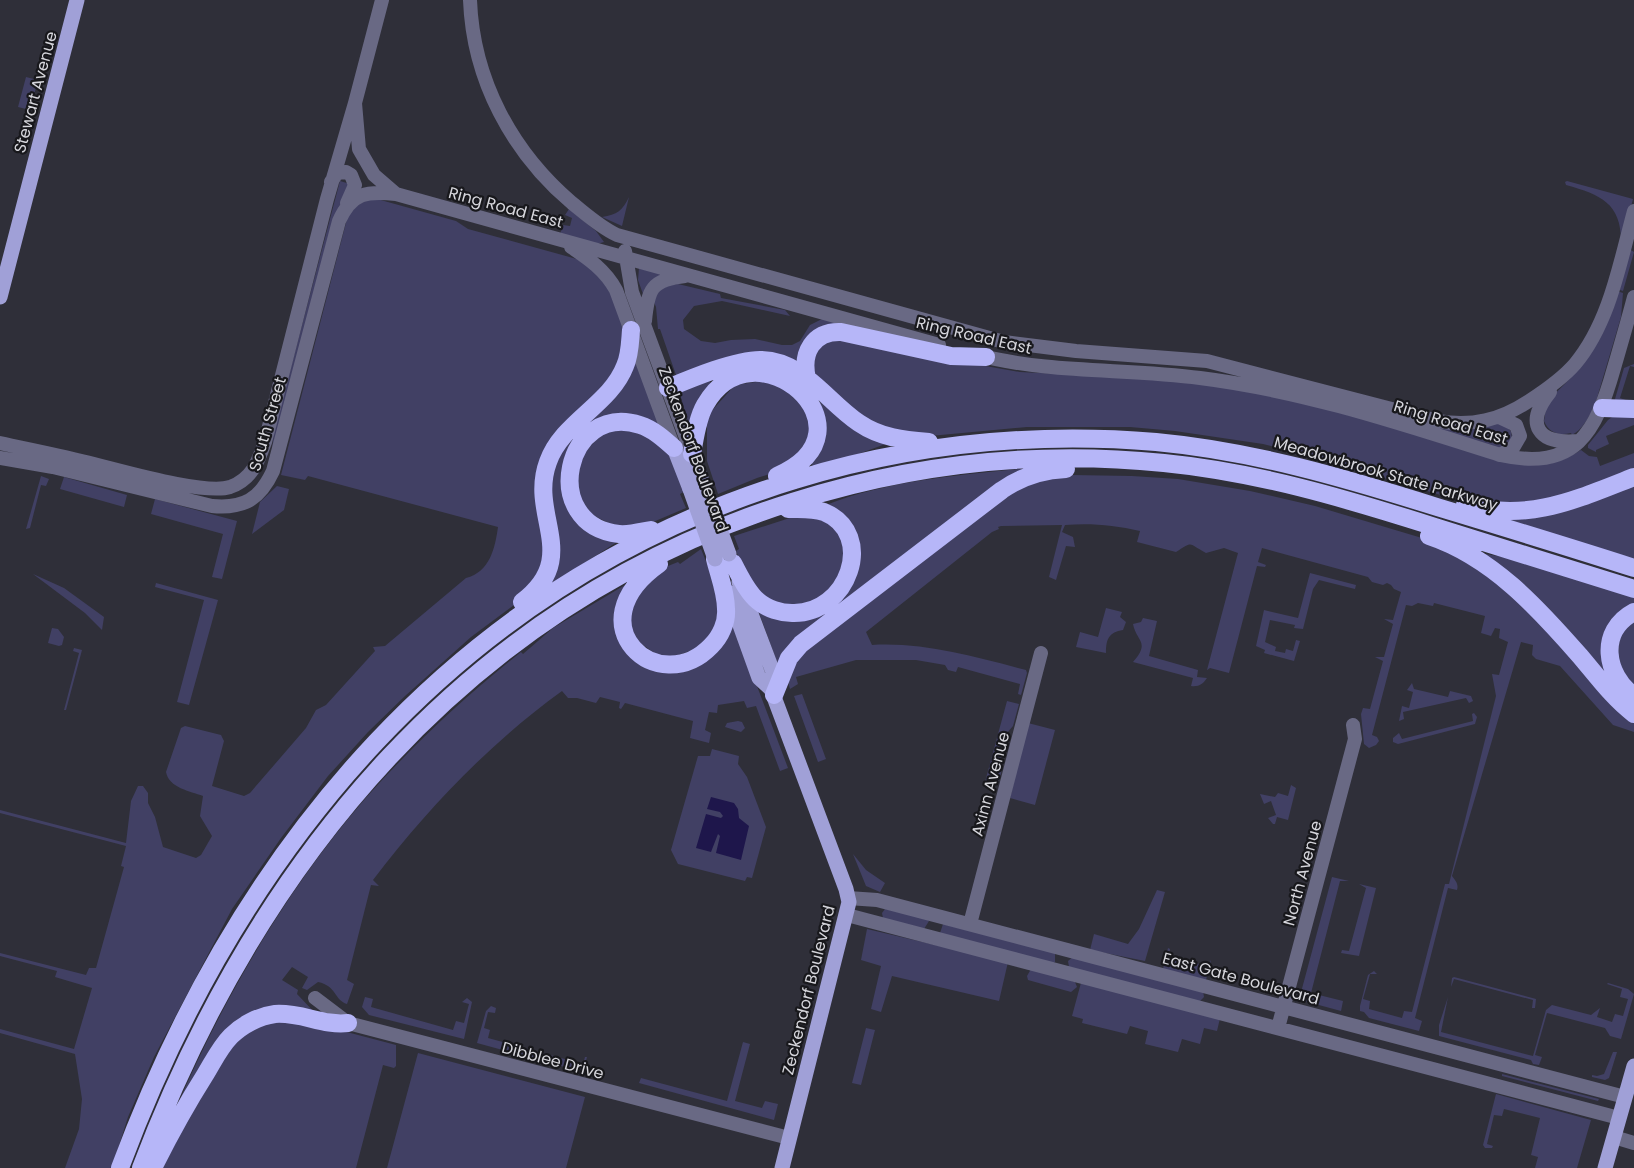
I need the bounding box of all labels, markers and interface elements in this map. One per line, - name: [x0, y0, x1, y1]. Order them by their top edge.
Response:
- street label: Stewart Avenue: [8, 29, 63, 156]
- street label: Ring Road East: [446, 181, 566, 234]
- street label: Ring Road East: [914, 311, 1034, 360]
- street label: Zeckendorf Boulevard: [653, 363, 734, 535]
- street label: South Street: [243, 374, 292, 474]
- street label: Ring Road East: [1391, 394, 1511, 451]
- street label: Meadowbrook State Parkway: [1271, 430, 1500, 516]
- street label: Axinn Avenue: [965, 729, 1015, 839]
- street label: North Avenue: [1277, 818, 1328, 928]
- street label: Zeckendorf Boulevard: [776, 903, 841, 1077]
- street label: East Gate Boulevard: [1160, 946, 1322, 1010]
- street label: Dibblee Drive: [499, 1036, 607, 1085]

